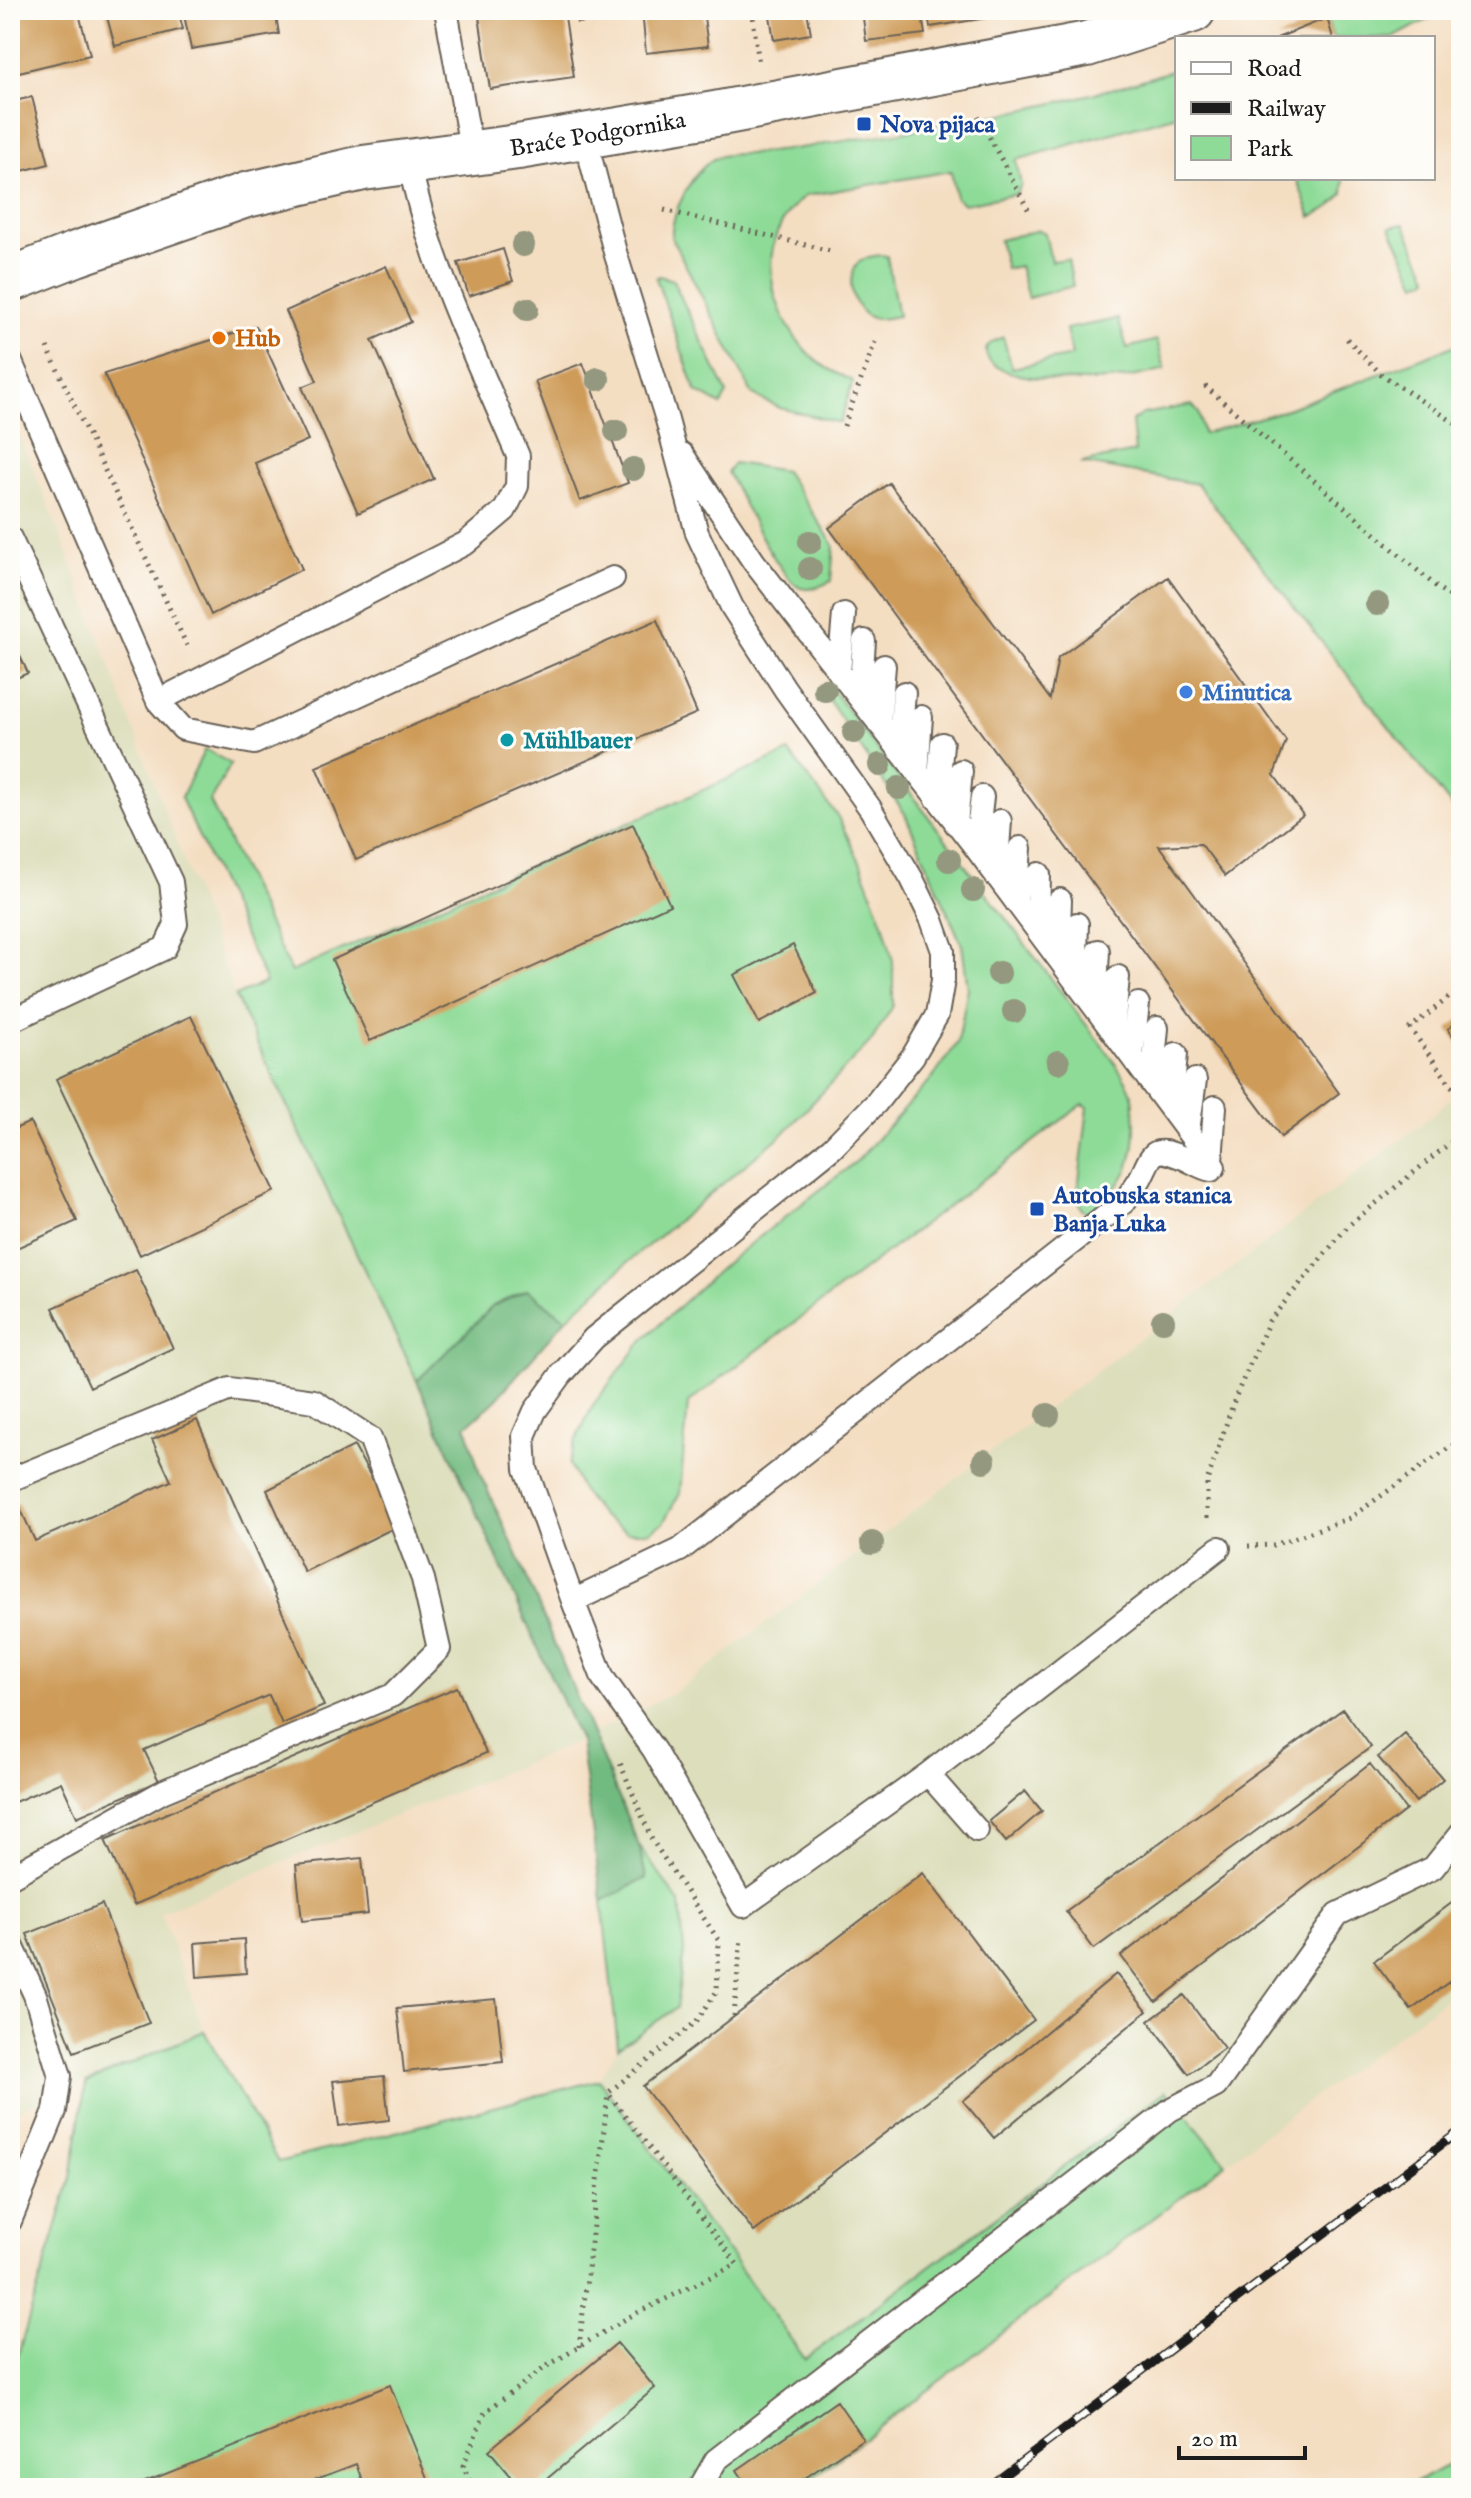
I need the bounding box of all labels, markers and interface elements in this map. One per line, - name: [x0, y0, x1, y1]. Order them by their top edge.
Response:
- legend: [1175, 36, 1435, 180]
- text: Road: [1247, 54, 1301, 85]
- text: Railway: [1247, 94, 1326, 125]
- street label: Braće Podgornika: [508, 105, 689, 165]
- place label: Nova pijaca: [879, 110, 996, 141]
- marker: Nova pijaca: [855, 115, 873, 133]
- text: Park: [1247, 134, 1293, 165]
- place label: Hub: [235, 324, 281, 355]
- marker: Hub: [210, 329, 228, 347]
- place label: Minutica: [1202, 678, 1292, 709]
- marker: Minutica: [1177, 683, 1195, 701]
- place label: Mühlbauer: [523, 726, 633, 757]
- marker: Mühlbauer: [498, 731, 516, 749]
- place label: Autobuska stanica Banja Luka: [1052, 1181, 1232, 1240]
- marker: Autobuska stanica Banja Luka: [1028, 1200, 1046, 1218]
- scale bar: [1179, 2410, 1305, 2460]
- text: 20 m: [1191, 2424, 1238, 2455]

